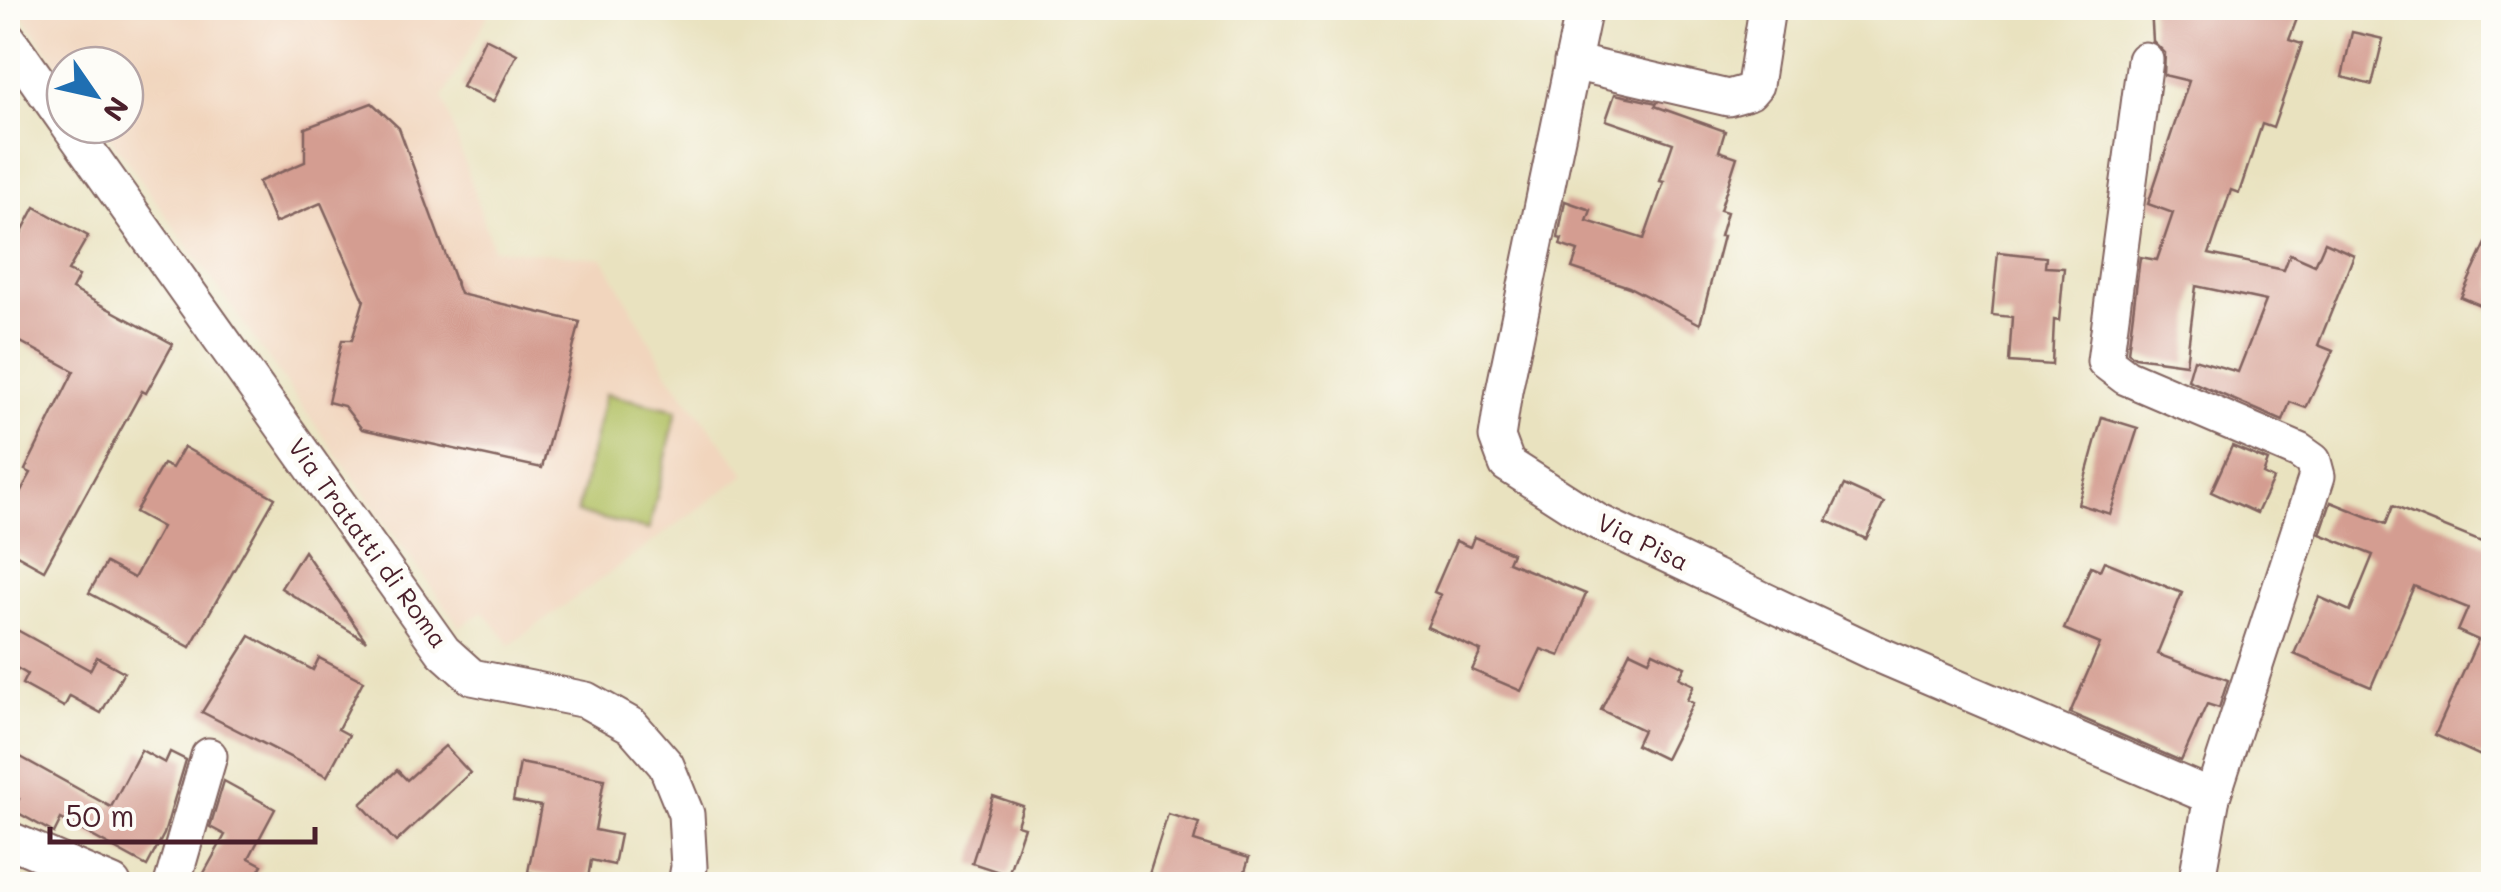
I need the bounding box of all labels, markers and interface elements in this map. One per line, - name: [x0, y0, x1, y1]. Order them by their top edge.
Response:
- north arrow: [45, 45, 145, 145]
- text: N: [96, 91, 137, 128]
- street label: Via Tratatti di Roma: [282, 431, 456, 654]
- street label: Via Pisa: [1592, 505, 1694, 577]
- scale bar: [50, 782, 315, 844]
- text: 50 m: [65, 795, 135, 835]

